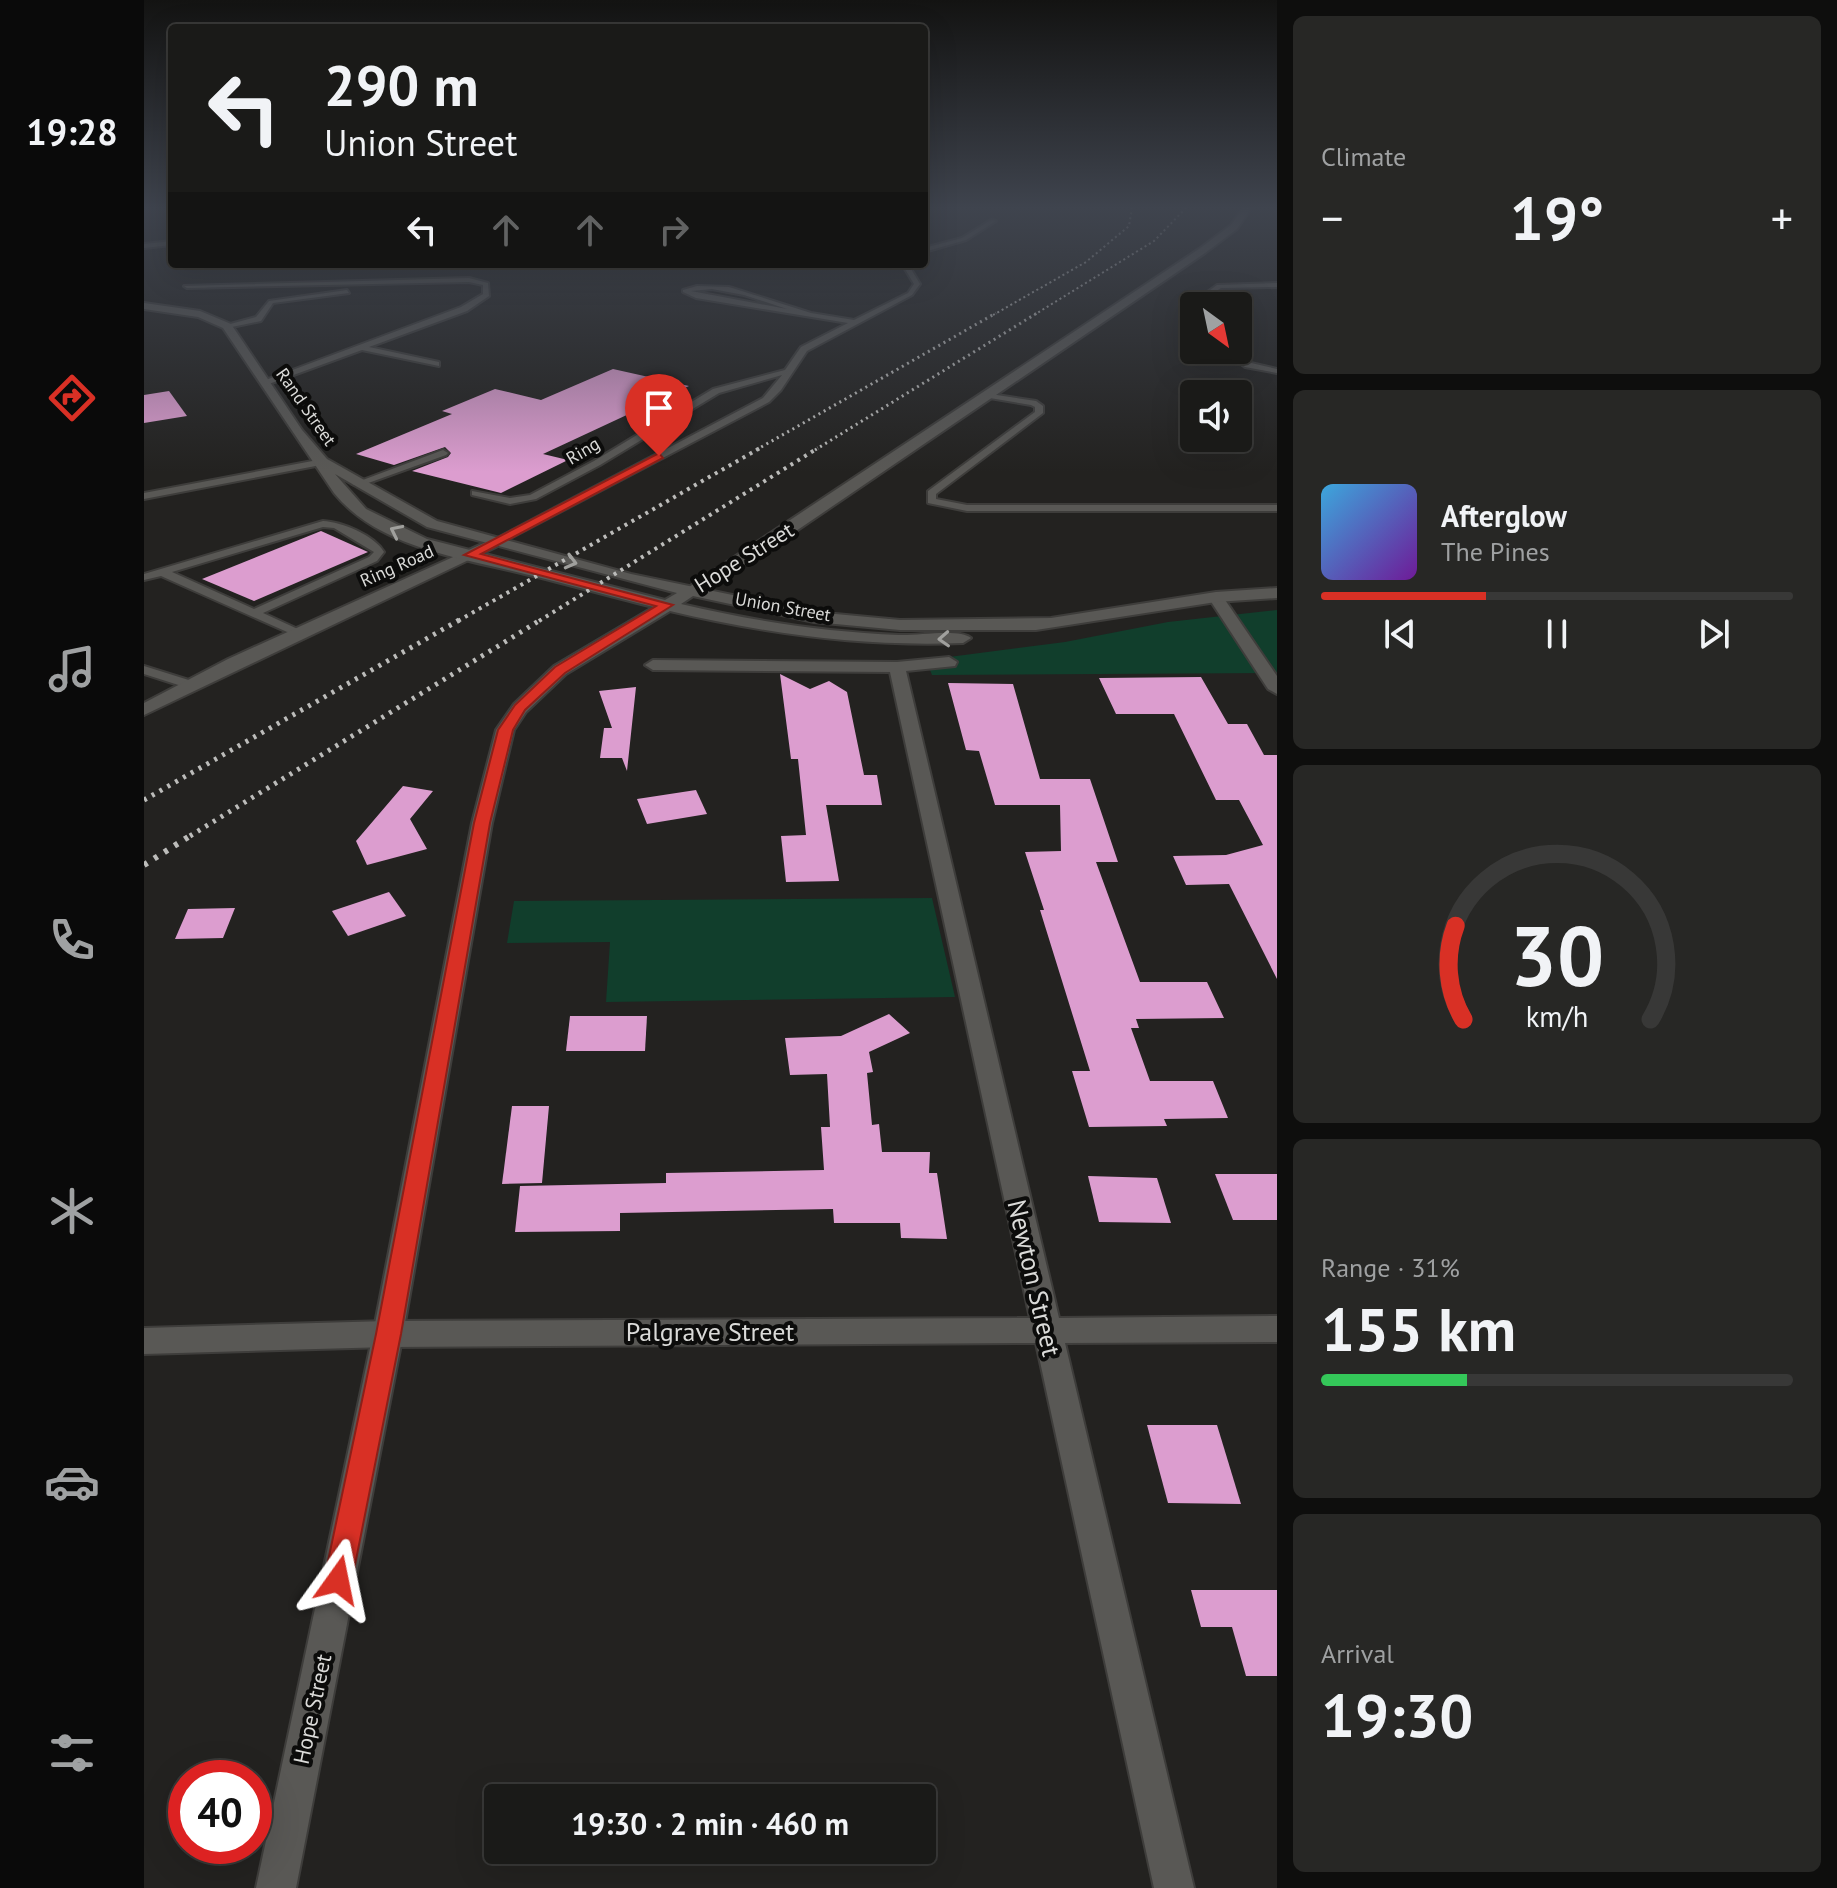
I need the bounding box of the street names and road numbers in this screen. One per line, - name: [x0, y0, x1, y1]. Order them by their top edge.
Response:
- street label: Rand Street: [271, 363, 342, 450]
- street label: Ring: [562, 432, 604, 469]
- street label: Hope Street: [689, 515, 799, 598]
- street label: Ring Road: [357, 539, 437, 592]
- street label: Union Street: [733, 587, 833, 626]
- street label: Newton Street: [1000, 1196, 1069, 1360]
- street label: Palgrave Street: [626, 1315, 794, 1348]
- street label: Hope Street: [287, 1651, 337, 1767]

